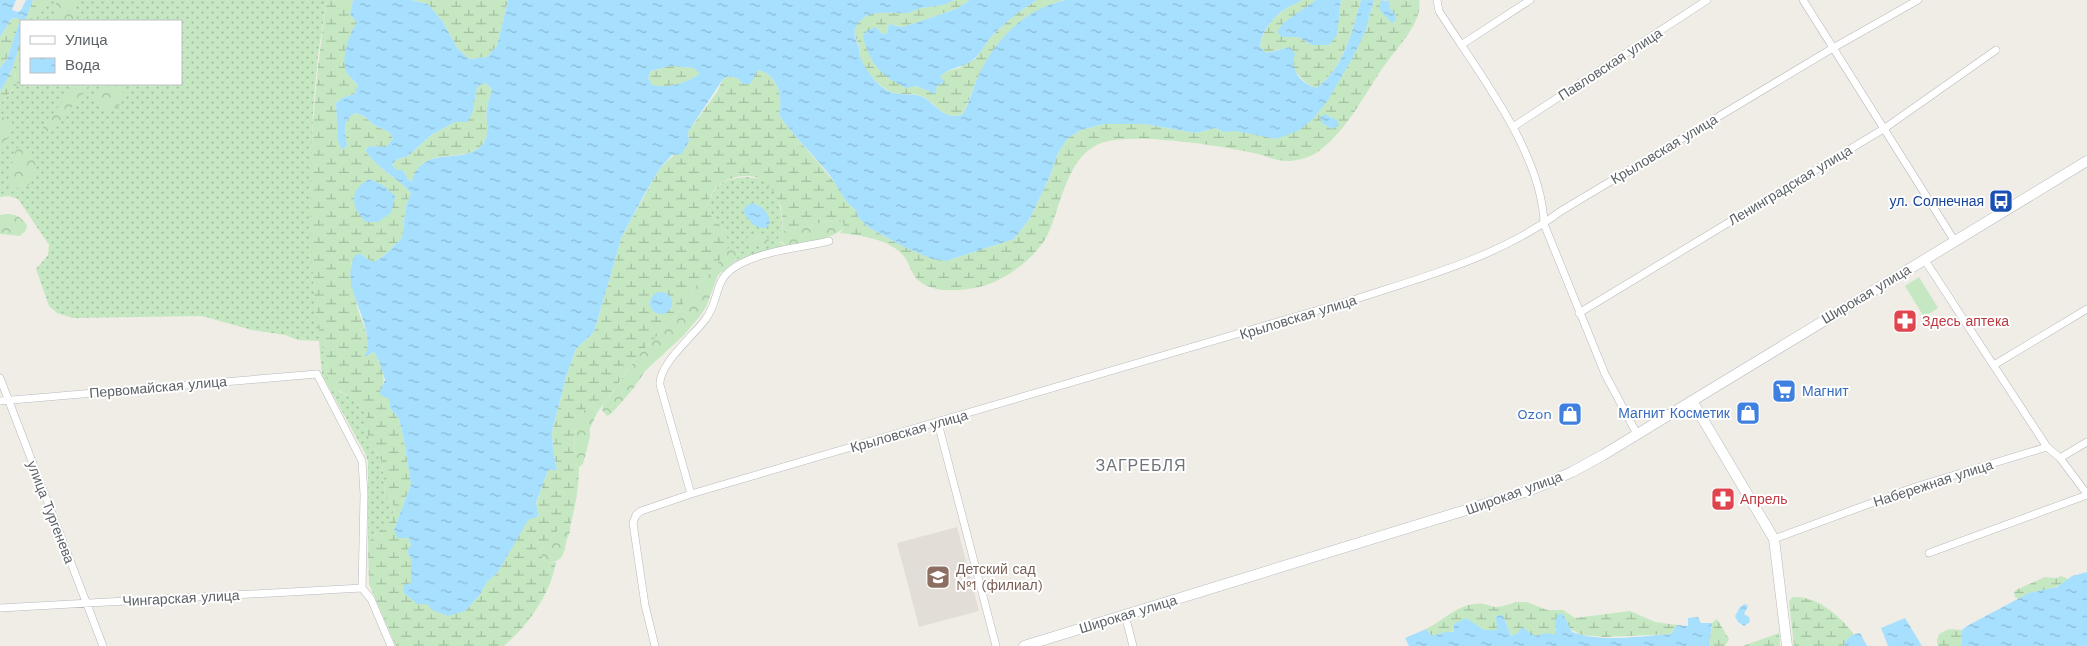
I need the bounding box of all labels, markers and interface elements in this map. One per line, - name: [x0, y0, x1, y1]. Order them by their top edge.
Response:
- legend: [20, 20, 182, 85]
- street label: Павловская улица: [1555, 24, 1665, 104]
- text: Улица: [65, 31, 108, 49]
- text: Вода: [65, 56, 101, 74]
- street label: Крыловская улица: [1608, 111, 1720, 187]
- street label: Ленинградская улица: [1725, 142, 1855, 228]
- bus stop icon: ул. Солнечная: [1988, 188, 2014, 214]
- place label: ул. Солнечная: [1889, 193, 1984, 209]
- street label: Широкая улица: [1818, 261, 1914, 327]
- street label: Крыловская улица: [1238, 292, 1359, 342]
- pharmacy icon: Здесь аптека: [1892, 308, 1918, 334]
- place label: Здесь аптека: [1922, 313, 2009, 329]
- street label: Первомайская улица: [89, 373, 228, 401]
- supermarket icon: Магнит: [1771, 378, 1797, 404]
- place label: Магнит: [1802, 383, 1849, 399]
- shop icon: Магнит Косметик: [1735, 400, 1761, 426]
- shop icon: Ozon: [1557, 401, 1583, 427]
- place label: Магнит Косметик: [1618, 405, 1731, 421]
- place label: Ozon: [1517, 406, 1552, 422]
- street label: Крыловская улица: [848, 407, 970, 455]
- district label: ЗАГРЕБЛЯ: [1096, 456, 1186, 475]
- street label: Набережная улица: [1871, 456, 1995, 510]
- street label: улица Тургенева: [24, 458, 78, 566]
- street label: Широкая улица: [1464, 468, 1565, 518]
- pharmacy icon: Апрель: [1710, 486, 1736, 512]
- place label: Апрель: [1740, 491, 1788, 507]
- place label: Детский сад №1 (филиал): [956, 561, 1043, 593]
- school or university icon: Детский сад №1 (филиал): [925, 564, 951, 590]
- street label: Чингарская улица: [122, 587, 240, 609]
- street label: Широкая улица: [1077, 591, 1179, 636]

